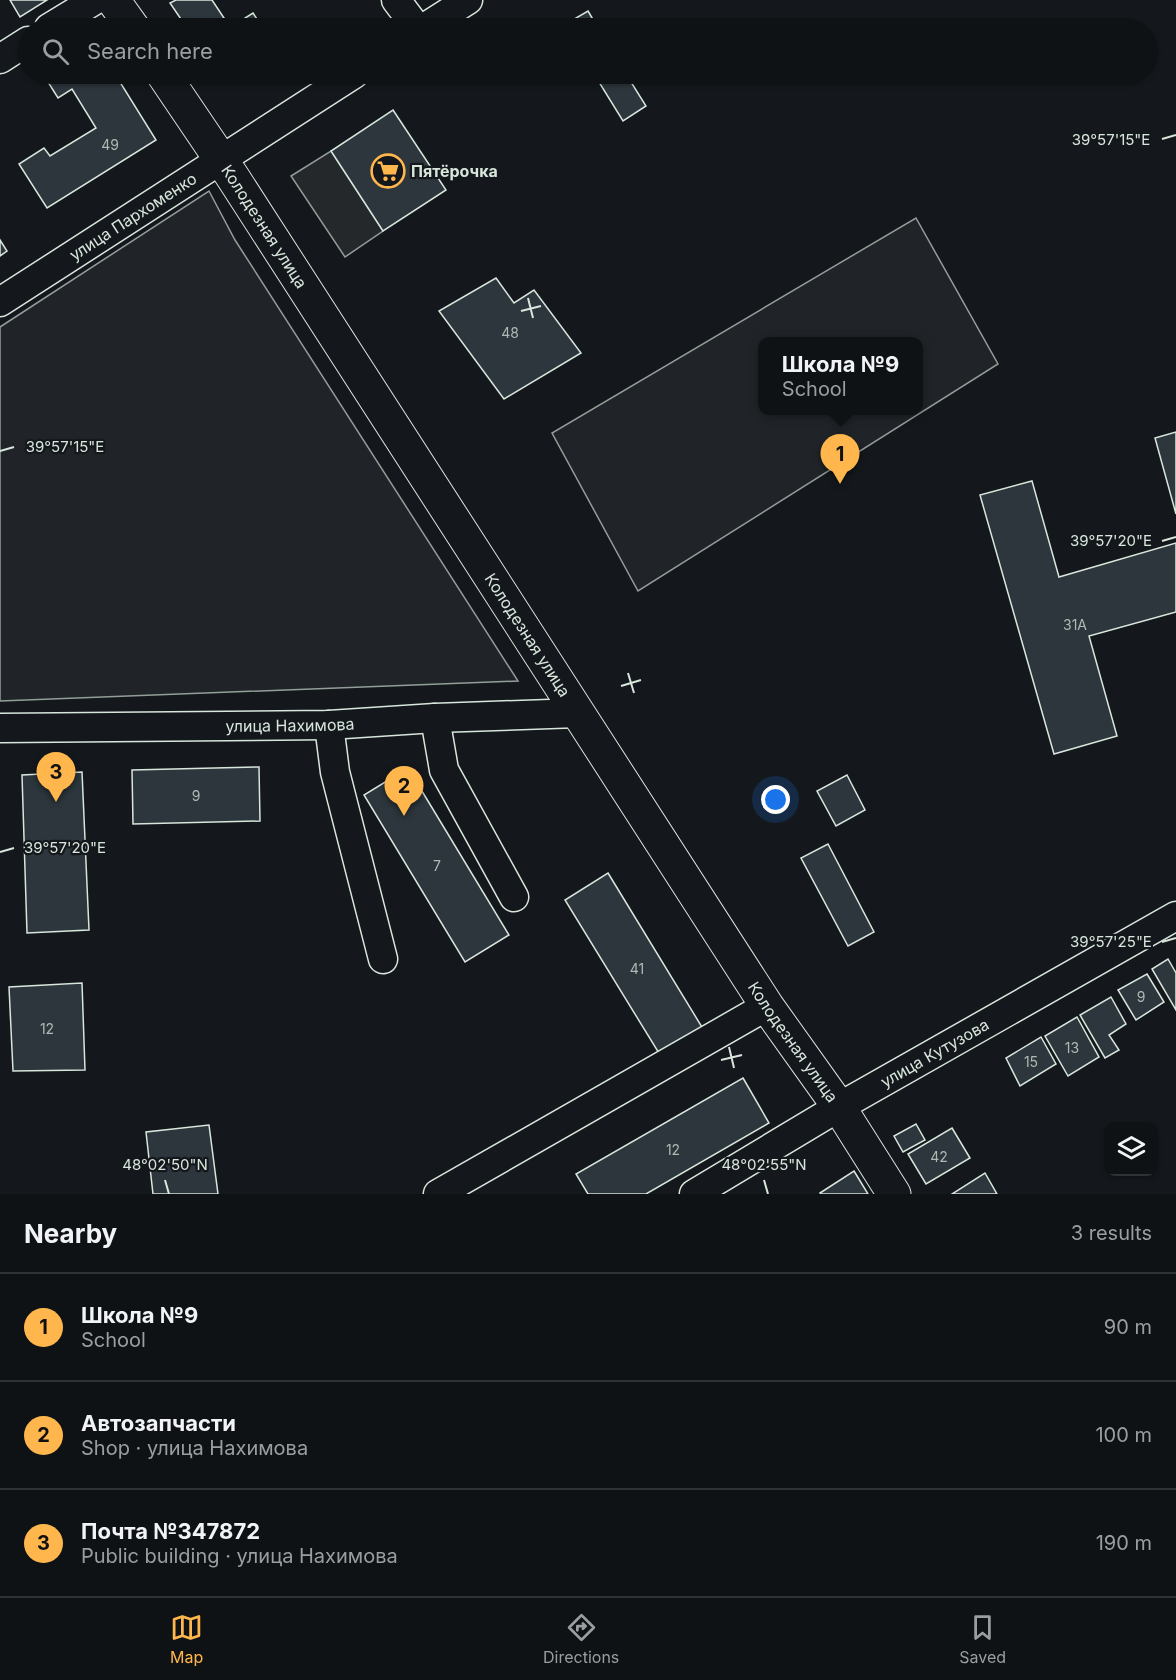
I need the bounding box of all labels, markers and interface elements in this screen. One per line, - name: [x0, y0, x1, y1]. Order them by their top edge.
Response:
- search box: [18, 18, 1158, 84]
- icon: search: [39, 35, 72, 68]
- text: Search here: [87, 38, 213, 64]
- text: 39°57'15"E: [1072, 130, 1150, 149]
- house number: 49: [101, 136, 119, 153]
- supermarket icon: Пятёрочка: [370, 153, 406, 189]
- street label: Колодезная улица: [217, 161, 312, 292]
- place label: Пятёрочка: [411, 161, 498, 181]
- street label: улица Пархоменко: [66, 168, 200, 265]
- house number: 48: [501, 324, 519, 341]
- popup: [758, 337, 923, 415]
- text: Школа №9: [782, 351, 899, 377]
- text: School: [782, 377, 847, 401]
- pin: 1: [820, 434, 860, 484]
- text: 39°57'15"E: [26, 437, 104, 456]
- text: 39°57'20"E: [1070, 531, 1152, 550]
- street label: Колодезная улица: [481, 569, 575, 700]
- house number: 31А: [1063, 616, 1087, 633]
- street label: улица Нахимова: [225, 713, 355, 736]
- pin: 3: [36, 752, 76, 802]
- pin: 2: [384, 766, 424, 816]
- your location: [761, 785, 790, 814]
- house number: 9: [192, 787, 200, 804]
- text: 39°57'20"E: [24, 838, 106, 857]
- house number: 7: [433, 857, 441, 874]
- text: 39°57'25"E: [1070, 932, 1152, 951]
- house number: 41: [630, 960, 644, 977]
- street label: Колодезная улица: [744, 978, 842, 1106]
- house number: 9: [1137, 988, 1145, 1005]
- street label: улица Кутузова: [877, 1014, 992, 1091]
- house number: 12: [40, 1020, 54, 1037]
- house number: 13: [1065, 1039, 1079, 1056]
- house number: 15: [1024, 1053, 1038, 1070]
- map controls: [1104, 1122, 1158, 1176]
- button: layers: [1104, 1122, 1158, 1176]
- house number: 12: [666, 1141, 680, 1158]
- house number: 42: [930, 1148, 948, 1165]
- text: 48°02'50"N: [122, 1155, 208, 1174]
- text: 48°02'55"N: [721, 1155, 807, 1174]
- text: Nearby: [24, 1218, 117, 1249]
- text: 3 results: [1071, 1221, 1152, 1245]
- text: Школа №9: [81, 1302, 198, 1328]
- text: 1: [39, 1315, 48, 1339]
- text: 90 m: [1104, 1315, 1152, 1339]
- text: School: [81, 1328, 146, 1352]
- text: Автозапчасти: [81, 1410, 236, 1436]
- text: 2: [37, 1423, 50, 1447]
- text: 100 m: [1095, 1423, 1152, 1447]
- text: Shop · улица Нахимова: [81, 1436, 308, 1460]
- text: Почта №347872: [81, 1518, 260, 1544]
- text: 3: [37, 1531, 50, 1555]
- text: 190 m: [1096, 1531, 1152, 1555]
- text: Public building · улица Нахимова: [81, 1544, 398, 1568]
- tab: Map: [170, 1611, 203, 1667]
- tab: Directions: [543, 1611, 619, 1667]
- tab: Saved: [959, 1611, 1006, 1667]

